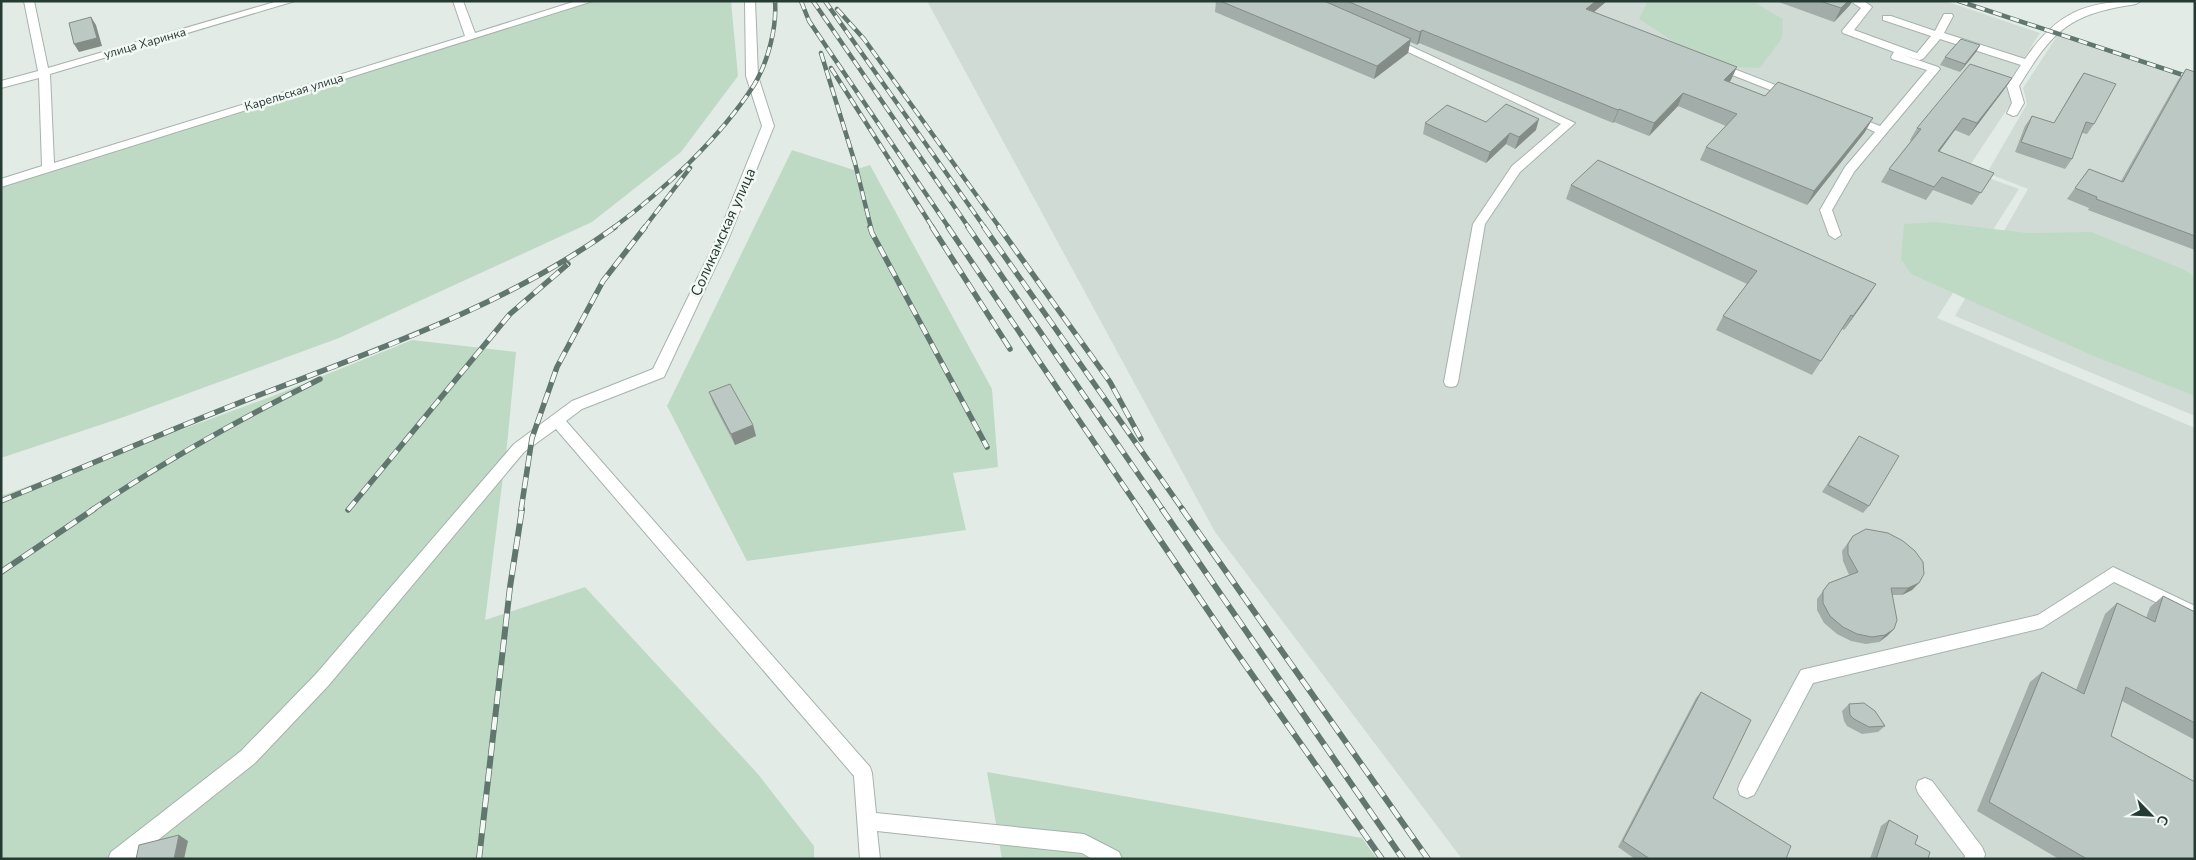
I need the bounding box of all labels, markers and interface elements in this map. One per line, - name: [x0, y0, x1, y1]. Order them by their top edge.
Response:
- street label: улица Харинка: [102, 24, 188, 62]
- street label: Карельская улица: [243, 69, 345, 115]
- street label: Соликамская улица: [686, 165, 760, 299]
- north arrow: [2126, 790, 2176, 840]
- text: С: [2152, 812, 2173, 829]

